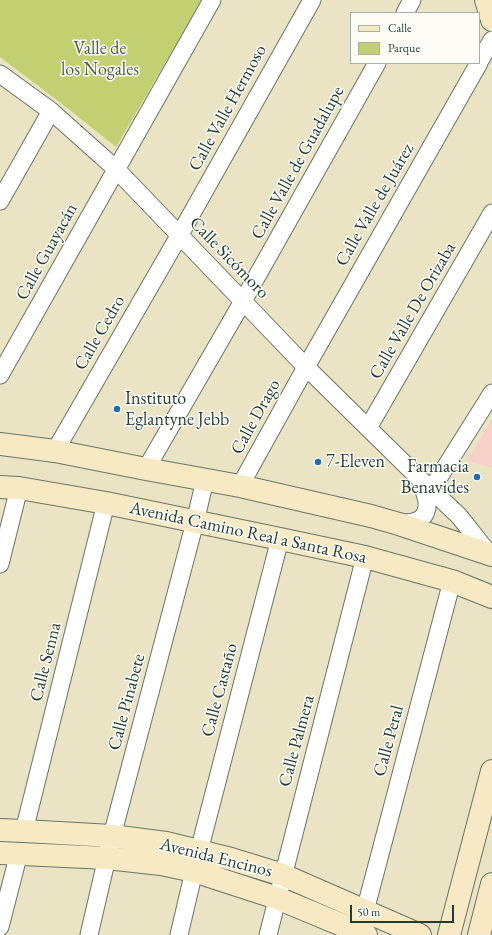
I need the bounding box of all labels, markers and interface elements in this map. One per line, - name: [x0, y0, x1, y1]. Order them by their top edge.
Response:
- legend: [350, 12, 480, 64]
- text: Calle: [388, 20, 412, 36]
- park label: Valle de los Nogales: [61, 38, 139, 80]
- text: Parque: [388, 40, 420, 56]
- street label: Calle Valle Hermoso: [184, 41, 272, 175]
- street label: Calle Valle de Guadalupe: [247, 83, 349, 243]
- street label: Calle Valle de Juárez: [331, 140, 419, 270]
- street label: Calle Guayacán: [12, 200, 82, 304]
- street label: Calle Sicómoro: [185, 212, 273, 304]
- street label: Calle Valle De Orizaba: [365, 239, 461, 383]
- street label: Calle Cedro: [70, 292, 130, 374]
- street label: Calle Drago: [227, 376, 285, 458]
- place label: Instituto Eglantyne Jebb: [125, 388, 229, 430]
- marker: Instituto Eglantyne Jebb: [112, 404, 122, 414]
- place label: 7-Eleven: [326, 451, 385, 473]
- place label: Farmacia Benavides: [401, 456, 469, 498]
- marker: 7-Eleven: [313, 457, 323, 467]
- marker: Farmacia Benavides: [472, 472, 482, 482]
- street label: Avenida Camino Real a Santa Rosa: [127, 497, 369, 569]
- street label: Calle Senna: [26, 620, 66, 704]
- street label: Calle Castaño: [197, 641, 243, 739]
- street label: Calle Pinabete: [104, 651, 150, 753]
- street label: Calle Palmera: [274, 693, 320, 789]
- street label: Calle Peral: [369, 703, 409, 779]
- street label: Avenida Encinos: [158, 834, 274, 882]
- scale bar: [352, 897, 456, 923]
- text: 50 m: [357, 904, 380, 920]

